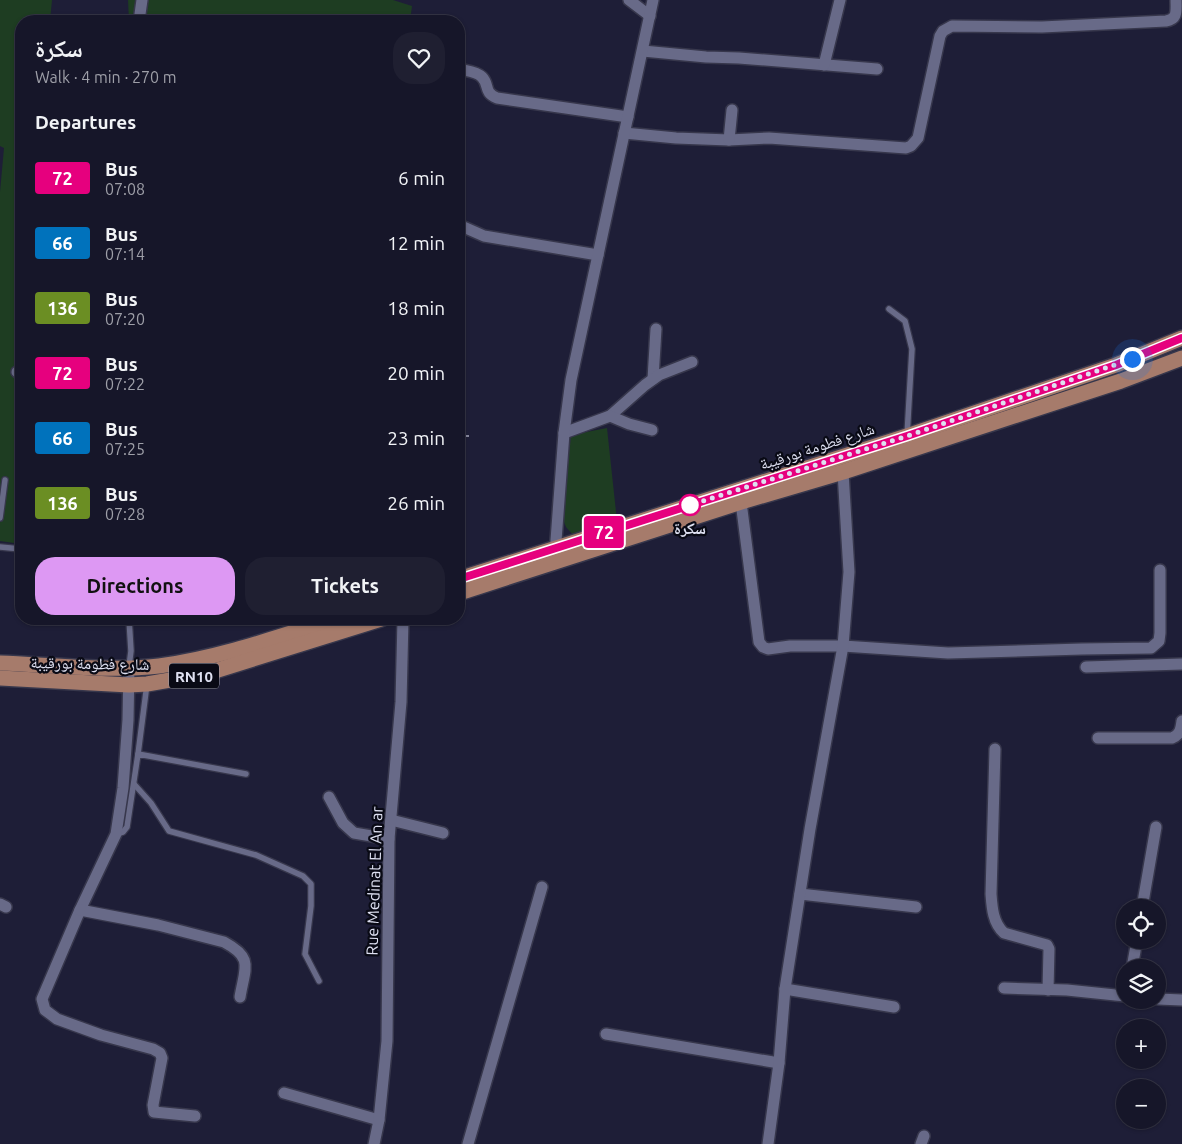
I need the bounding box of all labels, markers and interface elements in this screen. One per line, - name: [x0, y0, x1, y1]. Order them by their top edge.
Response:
- button: heart: [393, 32, 445, 84]
- text: سكرة: [35, 35, 83, 62]
- text: Walk · 4 min · 270 m: [35, 68, 177, 86]
- text: Departures: [35, 111, 136, 133]
- text: Bus: [105, 158, 138, 180]
- text: 6 min: [398, 167, 445, 189]
- text: 72: [52, 168, 73, 188]
- text: 07:08: [105, 180, 145, 198]
- text: Bus: [105, 223, 138, 245]
- text: 12 min: [387, 232, 445, 254]
- text: 66: [52, 233, 73, 253]
- text: 07:14: [105, 245, 145, 263]
- text: Bus: [105, 288, 138, 310]
- text: 18 min: [387, 297, 445, 319]
- text: 136: [47, 298, 78, 318]
- text: 07:20: [105, 310, 145, 328]
- your location: [1120, 347, 1145, 372]
- text: Bus: [105, 353, 138, 375]
- text: 20 min: [387, 362, 445, 384]
- text: 72: [52, 363, 73, 383]
- text: 07:22: [105, 375, 145, 393]
- text: Bus: [105, 418, 138, 440]
- street label: شارع فطومة بورقيبة: [758, 419, 877, 475]
- text: 23 min: [387, 427, 445, 449]
- text: 66: [52, 428, 73, 448]
- text: 07:25: [105, 440, 145, 458]
- text: Bus: [105, 483, 138, 505]
- text: 26 min: [387, 492, 445, 514]
- text: 136: [47, 493, 78, 513]
- marker: سكرة: [679, 494, 701, 516]
- text: 07:28: [105, 505, 145, 523]
- line badge: 72: [582, 516, 626, 548]
- place label: سكرة: [674, 519, 706, 537]
- text: 72: [594, 522, 614, 542]
- button: Directions: [35, 557, 235, 615]
- button: Tickets: [245, 557, 445, 615]
- street label: شارع فطومة بورقيبة: [30, 653, 150, 675]
- road number: RN10: [169, 664, 219, 688]
- street label: Rue Medinat El An ar: [362, 806, 386, 956]
- map controls: [1116, 899, 1166, 1129]
- button: locate: [1116, 899, 1166, 949]
- button: layers: [1116, 959, 1166, 1009]
- button: +: [1116, 1019, 1166, 1069]
- button: −: [1116, 1079, 1166, 1129]

